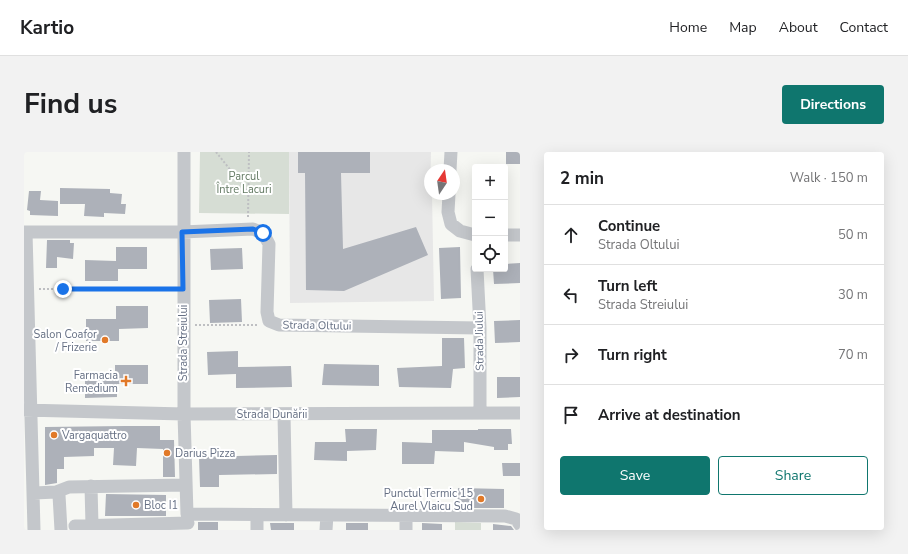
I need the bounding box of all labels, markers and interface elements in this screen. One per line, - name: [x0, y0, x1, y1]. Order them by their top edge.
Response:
- text: Kartio: [20, 15, 74, 41]
- text: Home: [669, 18, 707, 37]
- text: Map: [729, 18, 757, 37]
- text: About: [779, 18, 818, 37]
- text: Contact: [840, 18, 888, 37]
- text: Find us: [24, 85, 118, 123]
- button: Directions: [782, 85, 884, 124]
- north arrow: [424, 164, 460, 200]
- map controls: [472, 164, 508, 272]
- button: +: [472, 164, 508, 200]
- text: 2 min: [560, 167, 604, 190]
- park label: Parcul Între Lacuri: [215, 169, 272, 197]
- text: Walk · 150 m: [790, 169, 868, 187]
- button: −: [472, 200, 508, 236]
- text: Continue: [598, 216, 660, 236]
- route start: [254, 224, 272, 242]
- icon: ahead: [560, 224, 582, 246]
- text: 50 m: [838, 226, 868, 244]
- button: locate: [472, 236, 508, 272]
- text: Strada Oltului: [598, 236, 680, 254]
- text: Turn left: [598, 276, 657, 296]
- route end: [54, 280, 72, 298]
- icon: left: [560, 284, 582, 306]
- text: 30 m: [838, 286, 868, 304]
- text: Strada Streiului: [598, 296, 688, 314]
- street label: Strada Streiului: [176, 305, 191, 381]
- street label: Strada Jiului: [471, 311, 488, 371]
- street label: Strada Oltului: [282, 317, 352, 334]
- place label: Salon Coafor / Frizerie: [33, 327, 97, 355]
- marker: Salon Coafor / Frizerie: [100, 335, 110, 345]
- icon: right: [560, 344, 582, 366]
- text: Turn right: [598, 345, 667, 365]
- text: 70 m: [838, 346, 868, 364]
- place label: Farmacia Remedium: [65, 368, 118, 396]
- marker: Farmacia Remedium: [121, 376, 131, 386]
- icon: arrive: [560, 404, 582, 426]
- text: Arrive at destination: [598, 405, 741, 425]
- street label: Strada Dunării: [237, 407, 307, 422]
- place label: Vargaquattro: [61, 428, 127, 443]
- marker: Vargaquattro: [49, 430, 59, 440]
- place label: Darius Pizza: [175, 446, 235, 461]
- marker: Darius Pizza: [162, 448, 172, 458]
- button: Save: [560, 456, 710, 495]
- button: Share: [718, 456, 868, 495]
- place label: Punctul Termic 15 Aurel Vlaicu Sud: [384, 486, 473, 514]
- marker: Punctul Termic 15 Aurel Vlaicu Sud: [476, 494, 486, 504]
- place label: Bloc I1: [144, 498, 178, 513]
- marker: Bloc I1: [131, 500, 141, 510]

